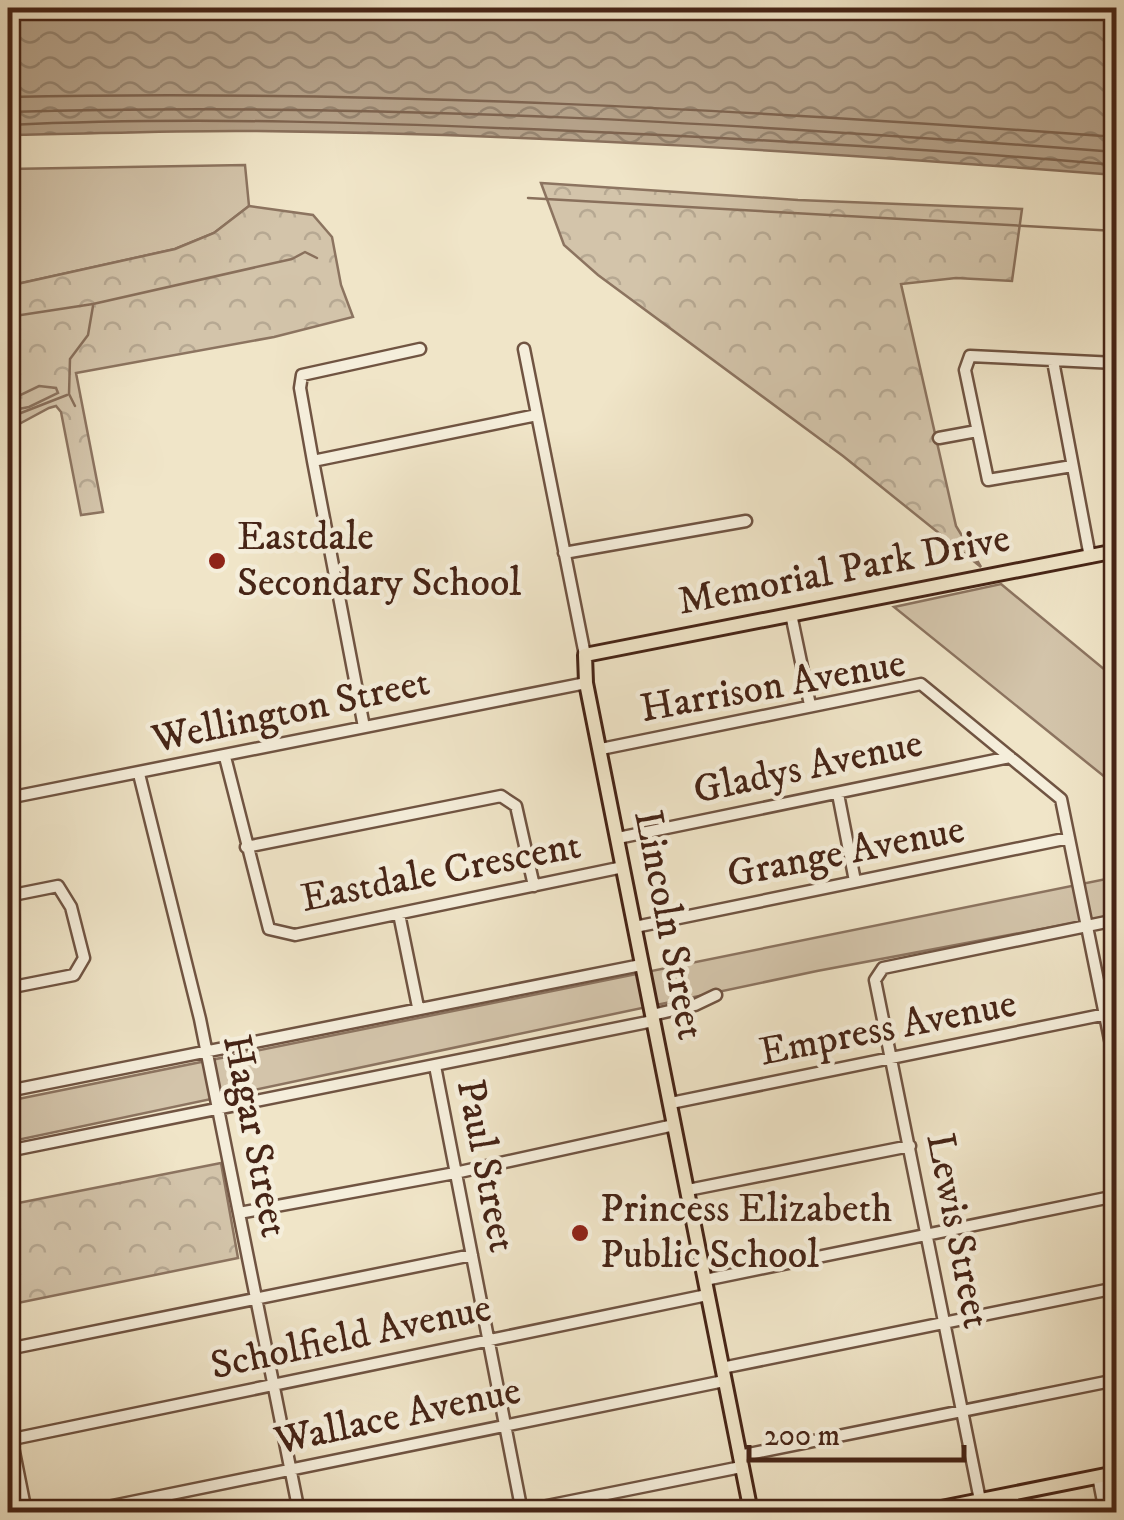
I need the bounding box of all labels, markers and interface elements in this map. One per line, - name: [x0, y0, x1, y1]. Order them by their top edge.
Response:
- place label: Eastdale Secondary School: [237, 513, 521, 609]
- street label: Memorial Park Drive: [674, 514, 1014, 628]
- marker: Eastdale Secondary School: [206, 550, 228, 572]
- street label: Harrison Avenue: [637, 639, 909, 735]
- street label: Wellington Street: [147, 658, 434, 766]
- street label: Gladys Avenue: [689, 719, 927, 817]
- street label: Grange Avenue: [723, 805, 969, 901]
- street label: Lincoln Street: [621, 806, 715, 1044]
- street label: Eastdale Crescent: [297, 821, 585, 925]
- street label: Empress Avenue: [755, 980, 1021, 1078]
- street label: Hagar Street: [210, 1031, 298, 1241]
- street label: Paul Street: [444, 1075, 526, 1257]
- street label: Lewis Street: [914, 1129, 1000, 1333]
- place label: Princess Elizabeth Public School: [600, 1185, 892, 1281]
- marker: Princess Elizabeth Public School: [569, 1222, 591, 1244]
- street label: Scholfield Avenue: [206, 1284, 496, 1392]
- street label: Wallace Avenue: [270, 1367, 525, 1468]
- scale bar: [749, 1400, 964, 1462]
- text: 200 m: [764, 1418, 840, 1455]

